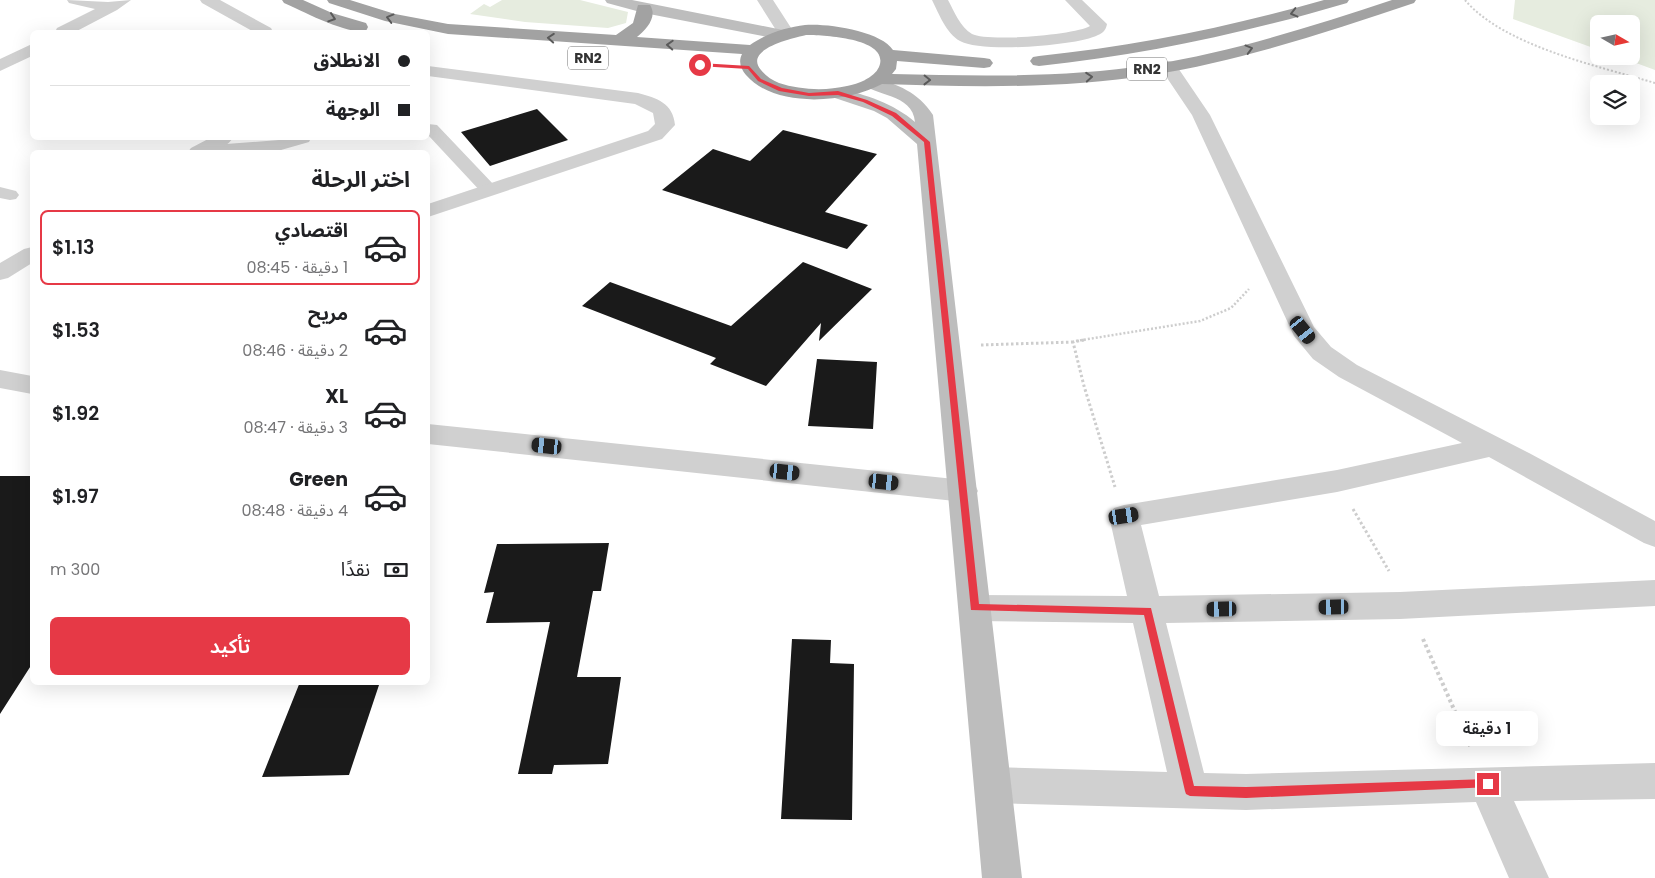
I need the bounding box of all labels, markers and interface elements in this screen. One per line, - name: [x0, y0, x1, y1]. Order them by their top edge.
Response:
- one-way arrow: [1290, 7, 1299, 18]
- one-way arrow: [328, 12, 336, 22]
- one-way arrow: [385, 13, 394, 24]
- north arrow: [1590, 15, 1640, 65]
- map controls: [1590, 15, 1640, 125]
- one-way arrow: [547, 32, 555, 43]
- one-way arrow: [665, 40, 673, 51]
- one-way arrow: [1244, 45, 1253, 55]
- road number: RN2: [568, 46, 608, 70]
- text: الانطلاق: [314, 47, 380, 74]
- route start: [689, 54, 711, 76]
- road number: RN2: [1127, 58, 1167, 80]
- one-way arrow: [1085, 71, 1093, 82]
- one-way arrow: [923, 75, 931, 86]
- button: layers: [1590, 75, 1640, 125]
- text: الوجهة: [326, 96, 380, 123]
- text: اختر الرحلة: [311, 164, 410, 195]
- text: اقتصادي: [275, 217, 348, 244]
- icon: car: [363, 225, 408, 270]
- text: $1.13: [52, 234, 95, 261]
- text: 1 دقيقة · 08:45: [247, 256, 348, 279]
- text: مريح: [308, 300, 348, 327]
- icon: car: [363, 308, 408, 353]
- car: [1287, 314, 1318, 346]
- text: $1.53: [52, 317, 100, 344]
- text: 2 دقيقة · 08:46: [242, 339, 348, 362]
- text: XL: [325, 383, 348, 410]
- icon: car: [363, 391, 408, 436]
- text: $1.92: [52, 400, 99, 427]
- text: 3 دقيقة · 08:47: [244, 416, 348, 439]
- car: [531, 437, 562, 455]
- car: [769, 463, 800, 481]
- text: Green: [289, 466, 348, 493]
- car: [868, 473, 899, 491]
- icon: car: [363, 474, 408, 519]
- text: $1.97: [52, 483, 99, 510]
- text: 4 دقيقة · 08:48: [242, 499, 348, 522]
- car: [1108, 506, 1139, 526]
- text: نقدًا: [341, 556, 370, 583]
- icon: cash: [382, 556, 410, 584]
- text: 300 m: [50, 558, 100, 581]
- car: [1318, 599, 1349, 615]
- car: [1206, 601, 1237, 617]
- button: تأكيد: [50, 617, 410, 675]
- callout: 1 دقيقة: [1437, 712, 1539, 746]
- text: 1 دقيقة: [1463, 717, 1511, 740]
- route end: [1477, 773, 1499, 795]

